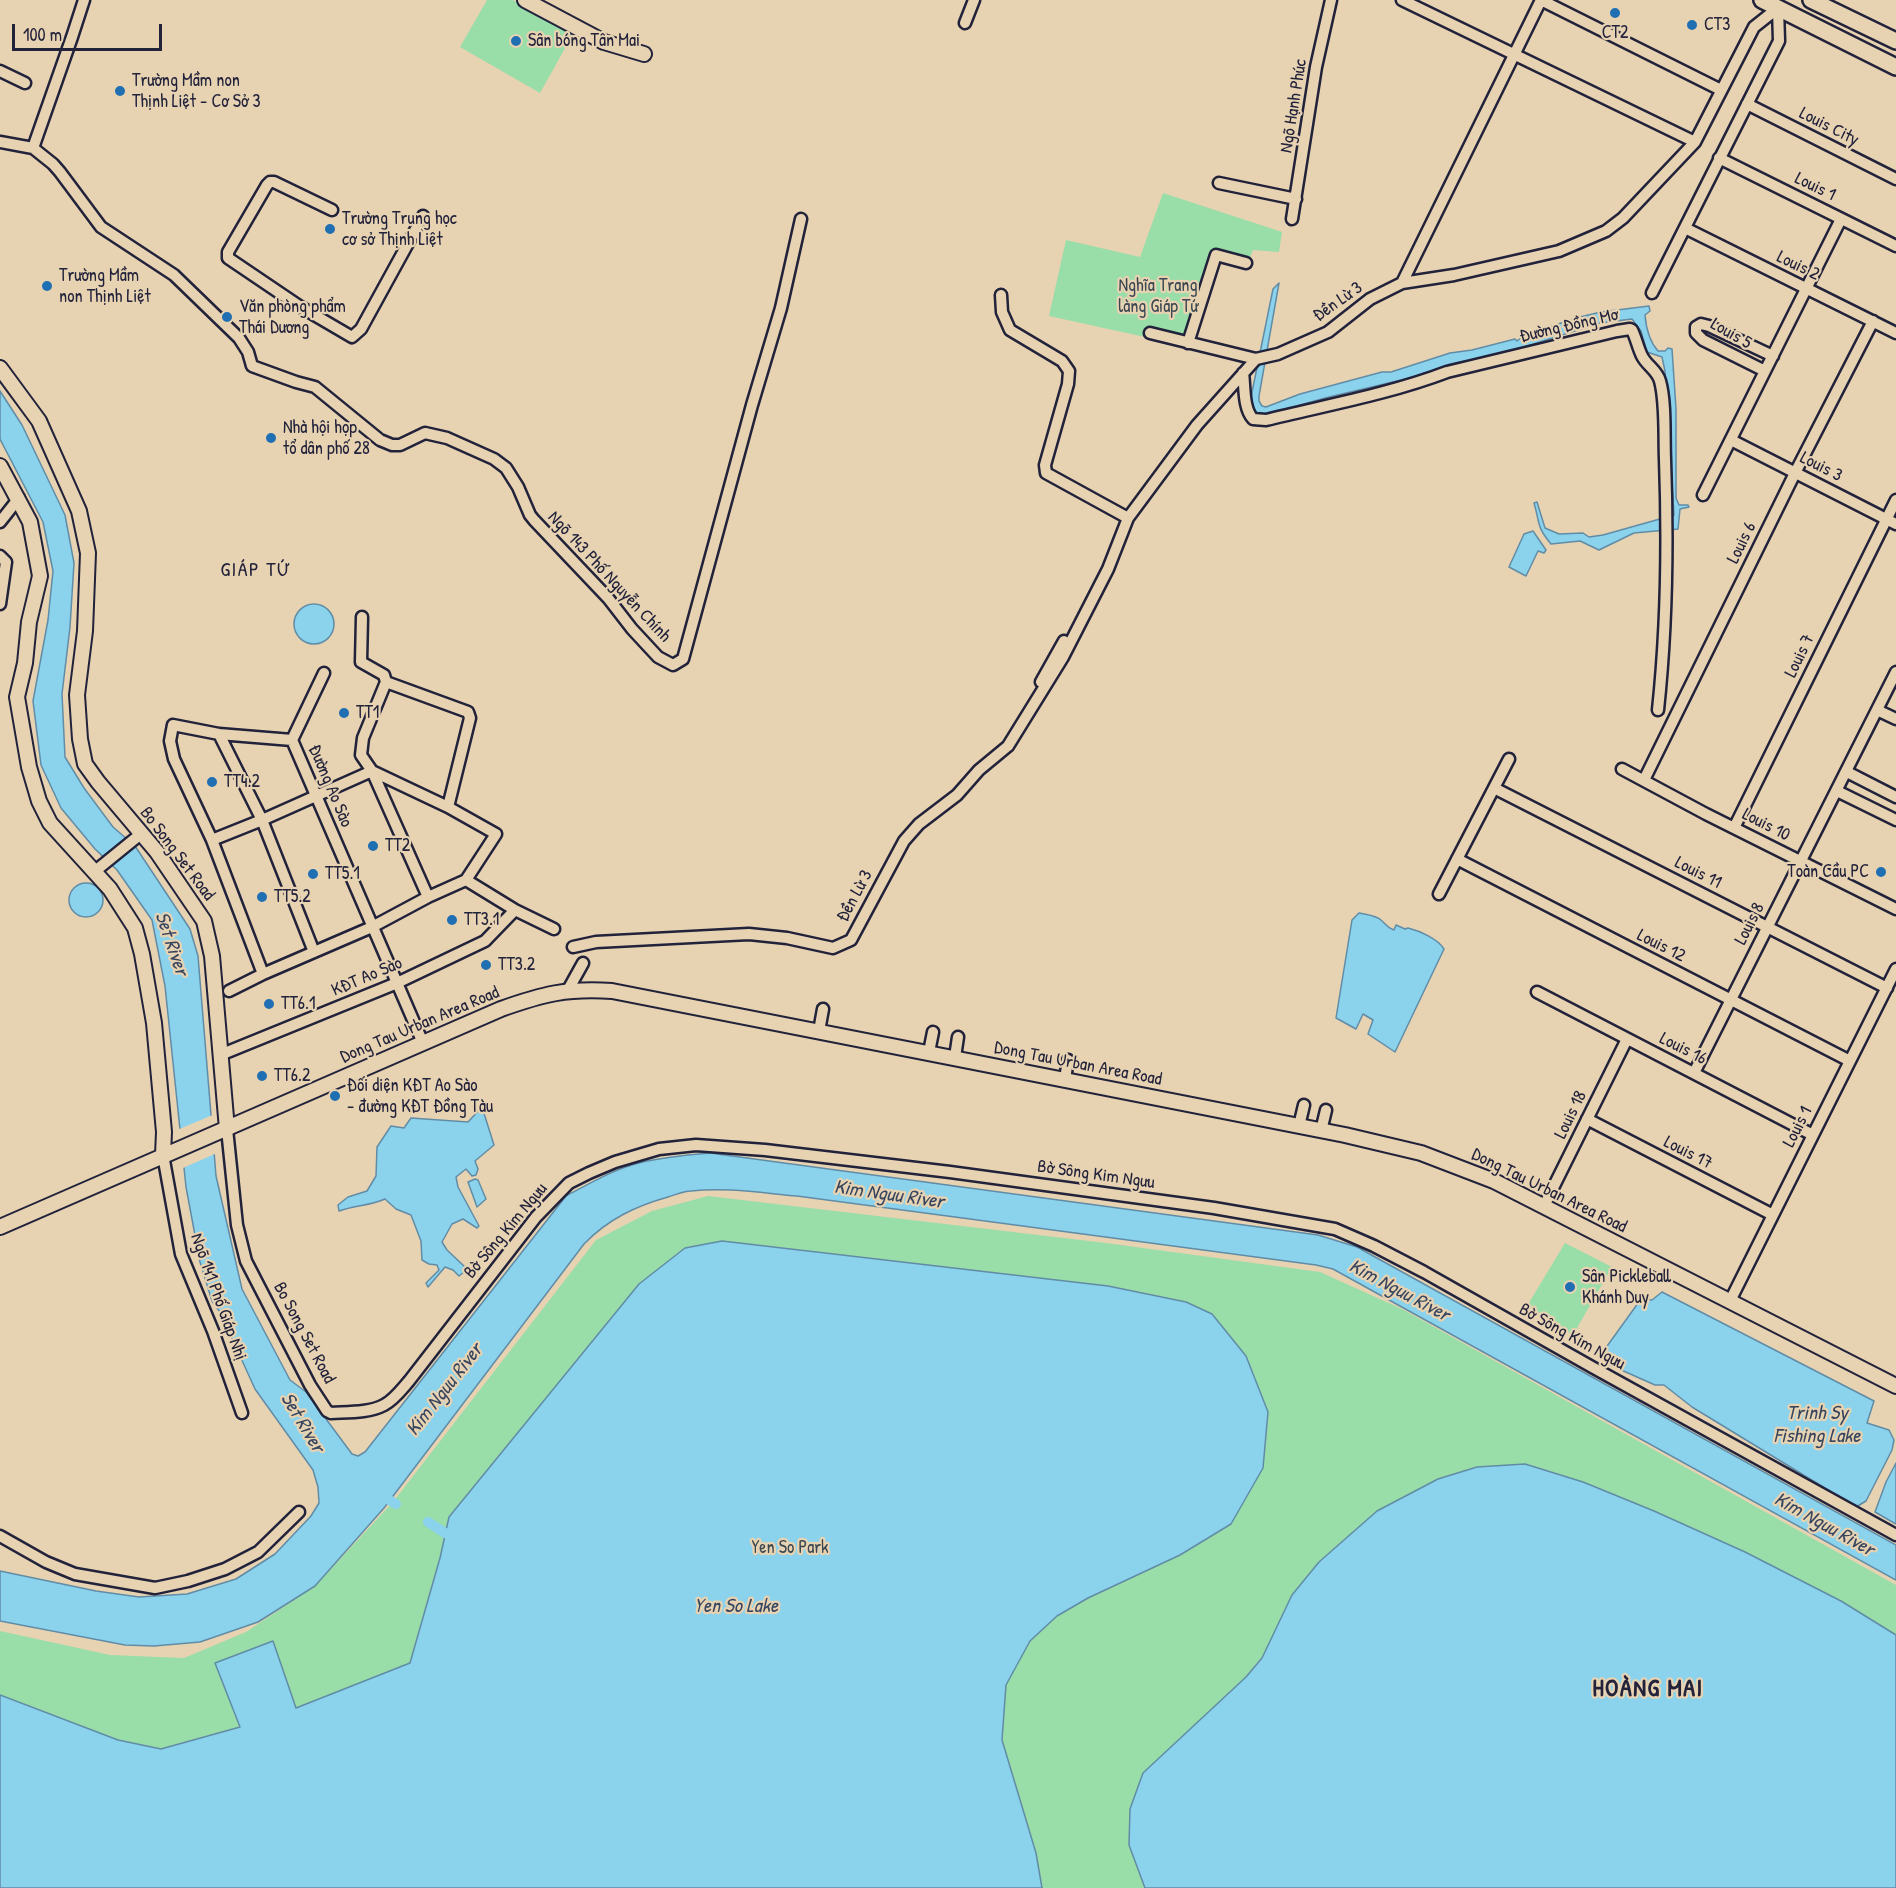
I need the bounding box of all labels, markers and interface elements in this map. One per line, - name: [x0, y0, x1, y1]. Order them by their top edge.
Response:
- marker: CT2: [1608, 6, 1622, 20]
- scale bar: [15, 12, 165, 50]
- place label: CT3: [1704, 14, 1730, 36]
- marker: CT3: [1685, 18, 1699, 32]
- text: 100 m: [23, 22, 62, 47]
- place label: CT2: [1602, 22, 1628, 44]
- place label: Sân bóng Tân Mai: [528, 30, 640, 52]
- marker: Sân bóng Tân Mai: [509, 34, 523, 48]
- street label: Ngõ Hạnh Phúc: [1276, 58, 1312, 154]
- place label: Trường Mầm non Thịnh Liệt - Cơ Sở 3: [132, 70, 260, 112]
- marker: Trường Mầm non Thịnh Liệt - Cơ Sở 3: [113, 84, 127, 98]
- street label: Louis City: [1796, 103, 1862, 151]
- street label: Louis 1: [1791, 168, 1839, 206]
- place label: Trường Trung học cơ sở Thịnh Liệt: [342, 208, 457, 250]
- marker: Trường Trung học cơ sở Thịnh Liệt: [323, 222, 337, 236]
- street label: Louis 2: [1773, 247, 1823, 285]
- place label: Trường Mầm non Thịnh Liệt: [59, 265, 151, 308]
- park label: Nghĩa Trang làng Giáp Tứ: [1118, 275, 1198, 318]
- street label: Đền Lừ 3: [1309, 277, 1367, 327]
- marker: Trường Mầm non Thịnh Liệt: [40, 279, 54, 293]
- place label: Văn phòng phẩm Thái Dương: [239, 296, 346, 338]
- street label: Đường Đồng Mơ: [1518, 304, 1620, 348]
- marker: Văn phòng phẩm Thái Dương: [220, 310, 234, 324]
- street label: Louis 5: [1707, 314, 1755, 354]
- place label: Nhà hội họp tổ dân phố 28: [283, 417, 370, 460]
- marker: Nhà hội họp tổ dân phố 28: [264, 431, 278, 445]
- street label: Louis 3: [1796, 447, 1846, 487]
- street label: Ngõ 143 Phố Nguyễn Chính: [543, 507, 675, 647]
- street label: Louis 6: [1723, 519, 1761, 567]
- district label: GIÁP TỨ: [220, 559, 290, 583]
- street label: Louis 7: [1780, 631, 1820, 681]
- place label: TT1: [356, 702, 379, 724]
- marker: TT1: [337, 706, 351, 720]
- street label: Đường Ao Sào: [303, 742, 357, 830]
- place label: TT4.2: [224, 771, 260, 793]
- marker: TT4.2: [205, 775, 219, 789]
- street label: Bo Song Set Road: [135, 803, 219, 905]
- street label: Louis 10: [1738, 804, 1794, 846]
- place label: TT2: [385, 835, 410, 857]
- marker: TT2: [366, 839, 380, 853]
- street label: Louis 11: [1671, 852, 1725, 894]
- place label: Toàn Cầu PC: [1787, 861, 1869, 883]
- place label: TT5.1: [325, 863, 360, 885]
- marker: Toàn Cầu PC: [1874, 865, 1888, 879]
- street label: Đền Lừ 3: [832, 866, 878, 926]
- marker: TT5.1: [306, 867, 320, 881]
- place label: TT5.2: [274, 886, 311, 908]
- marker: TT5.2: [255, 890, 269, 904]
- street label: Louis 8: [1730, 899, 1770, 949]
- water label: Set River: [149, 909, 193, 979]
- place label: TT3.1: [464, 909, 499, 931]
- marker: TT3.1: [445, 913, 459, 927]
- street label: Louis 12: [1633, 925, 1689, 967]
- street label: KĐT Ao Sào: [328, 952, 406, 1002]
- place label: TT3.2: [498, 954, 535, 976]
- marker: TT3.2: [479, 958, 493, 972]
- street label: Dong Tau Urban Area Road: [338, 982, 502, 1068]
- place label: TT6.1: [281, 993, 315, 1015]
- marker: TT6.1: [262, 997, 276, 1011]
- street label: Louis 16: [1656, 1028, 1710, 1070]
- street label: Dong Tau Urban Area Road: [992, 1037, 1164, 1091]
- place label: TT6.2: [274, 1065, 310, 1087]
- marker: TT6.2: [255, 1069, 269, 1083]
- place label: Đối diện KĐT Ao Sào - đường KĐT Đồng Tàu: [347, 1075, 493, 1118]
- street label: Louis 18: [1550, 1088, 1592, 1142]
- marker: Đối diện KĐT Ao Sào - đường KĐT Đồng Tàu: [328, 1089, 342, 1103]
- street label: Louis 1: [1779, 1103, 1817, 1151]
- street label: Louis 17: [1660, 1132, 1716, 1174]
- street label: Dong Tau Urban Area Road: [1468, 1144, 1630, 1238]
- street label: Bờ Sông Kim Ngưu: [1036, 1156, 1156, 1194]
- water label: Kim Nguu River: [833, 1175, 945, 1215]
- street label: Bờ Sông Kim Ngưu: [460, 1179, 552, 1283]
- street label: Ngõ 141 Phố Giáp Nhị: [185, 1231, 251, 1363]
- water label: Kim Nguu River: [1345, 1254, 1453, 1328]
- place label: Sân Pickleball Khánh Duy: [1582, 1266, 1671, 1308]
- street label: Bo Song Set Road: [268, 1279, 340, 1387]
- marker: Sân Pickleball Khánh Duy: [1563, 1280, 1577, 1294]
- street label: Bờ Sông Kim Ngưu: [1515, 1299, 1629, 1375]
- water label: Kim Nguu River: [402, 1339, 488, 1441]
- water label: Set River: [275, 1389, 329, 1457]
- water label: Trinh Sy Fishing Lake: [1774, 1402, 1860, 1449]
- water label: Kim Nguu River: [1770, 1488, 1878, 1562]
- park label: Yen So Park: [751, 1537, 829, 1559]
- water label: Yen So Lake: [694, 1595, 778, 1619]
- district label: HOÀNG MAI: [1592, 1676, 1704, 1704]

